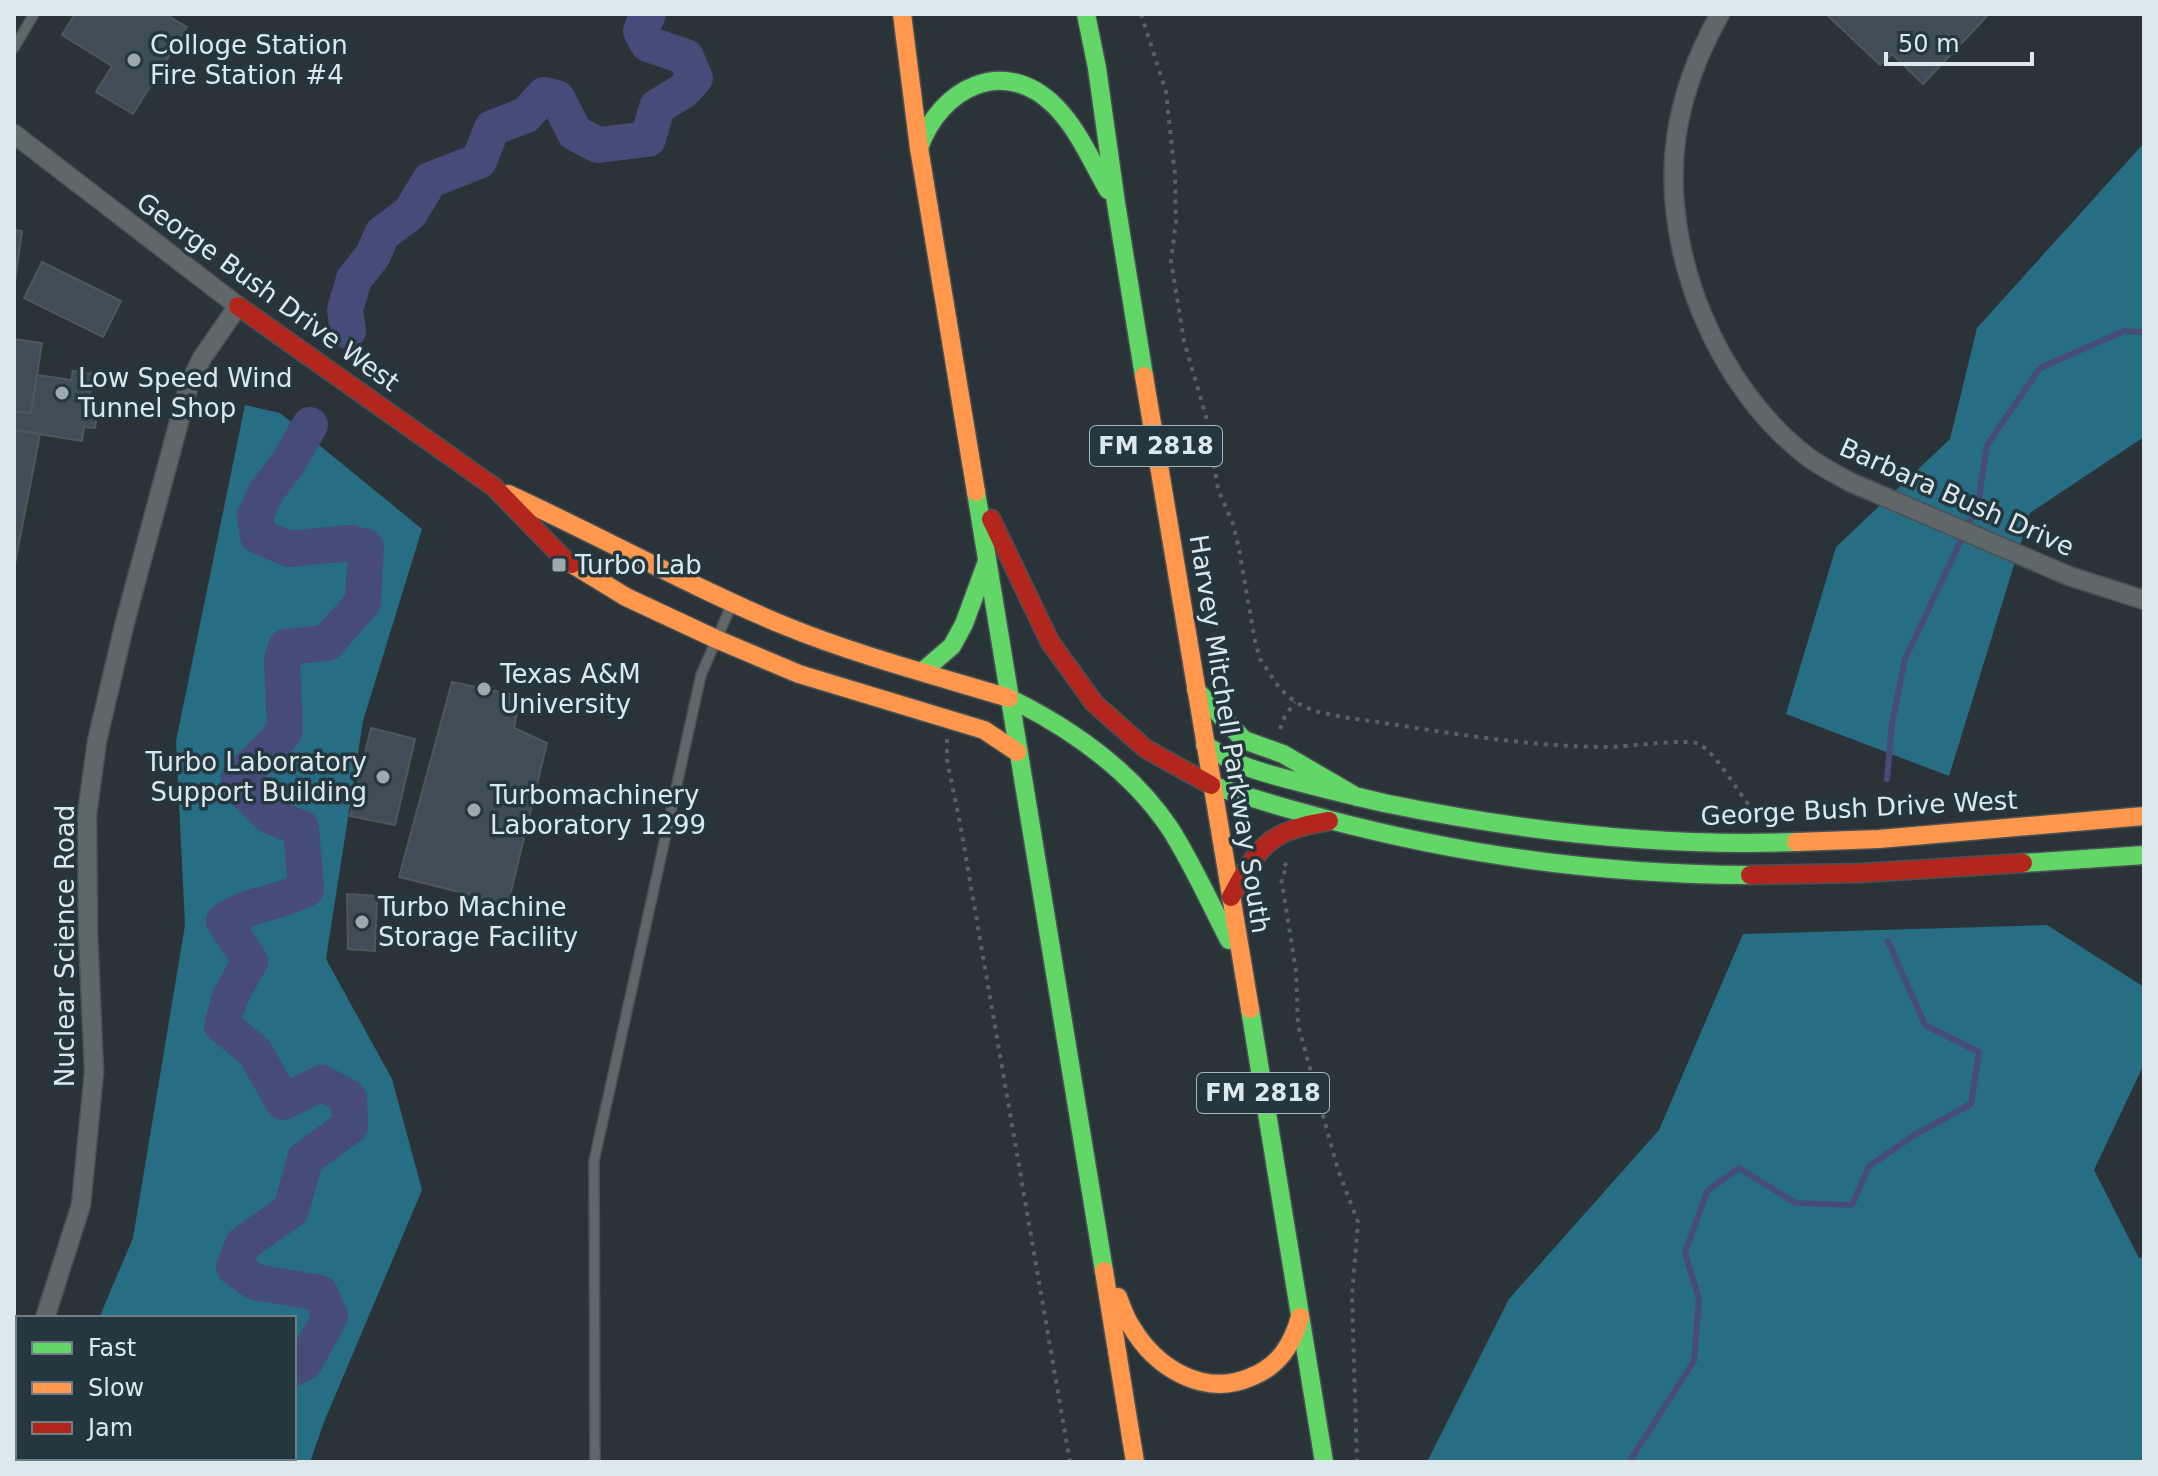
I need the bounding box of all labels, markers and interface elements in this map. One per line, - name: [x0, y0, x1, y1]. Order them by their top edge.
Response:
- scale bar: [1886, 16, 2032, 66]
- place label: Colloge Station Fire Station #4: [150, 30, 348, 90]
- text: 50 m: [1898, 30, 1960, 58]
- marker: Colloge Station Fire Station #4: [125, 51, 143, 69]
- street label: George Bush Drive West: [131, 187, 405, 397]
- place label: Low Speed Wind Tunnel Shop: [77, 363, 293, 423]
- marker: Low Speed Wind Tunnel Shop: [53, 384, 71, 402]
- road number: FM 2818: [1090, 426, 1222, 466]
- street label: Barbara Bush Drive: [1835, 432, 2079, 562]
- street label: Harvey Mitchell Parkway South: [1184, 533, 1276, 935]
- place label: Turbo Lab: [574, 550, 702, 580]
- marker: Turbo Lab: [550, 556, 568, 574]
- place label: Texas A&M University: [499, 659, 641, 719]
- marker: Texas A&M University: [475, 680, 493, 698]
- place label: Turbo Laboratory Support Building: [145, 747, 367, 807]
- marker: Turbo Laboratory Support Building: [374, 768, 392, 786]
- place label: Turbomachinery Laboratory 1299: [489, 780, 706, 840]
- street label: George Bush Drive West: [1700, 785, 2018, 831]
- marker: Turbomachinery Laboratory 1299: [465, 801, 483, 819]
- street label: Nuclear Science Road: [50, 805, 80, 1087]
- place label: Turbo Machine Storage Facility: [377, 892, 578, 952]
- marker: Turbo Machine Storage Facility: [353, 913, 371, 931]
- road number: FM 2818: [1197, 1073, 1329, 1113]
- legend: [16, 1316, 296, 1460]
- text: Fast: [88, 1334, 136, 1362]
- text: Slow: [88, 1374, 144, 1402]
- text: Jam: [86, 1414, 133, 1442]

